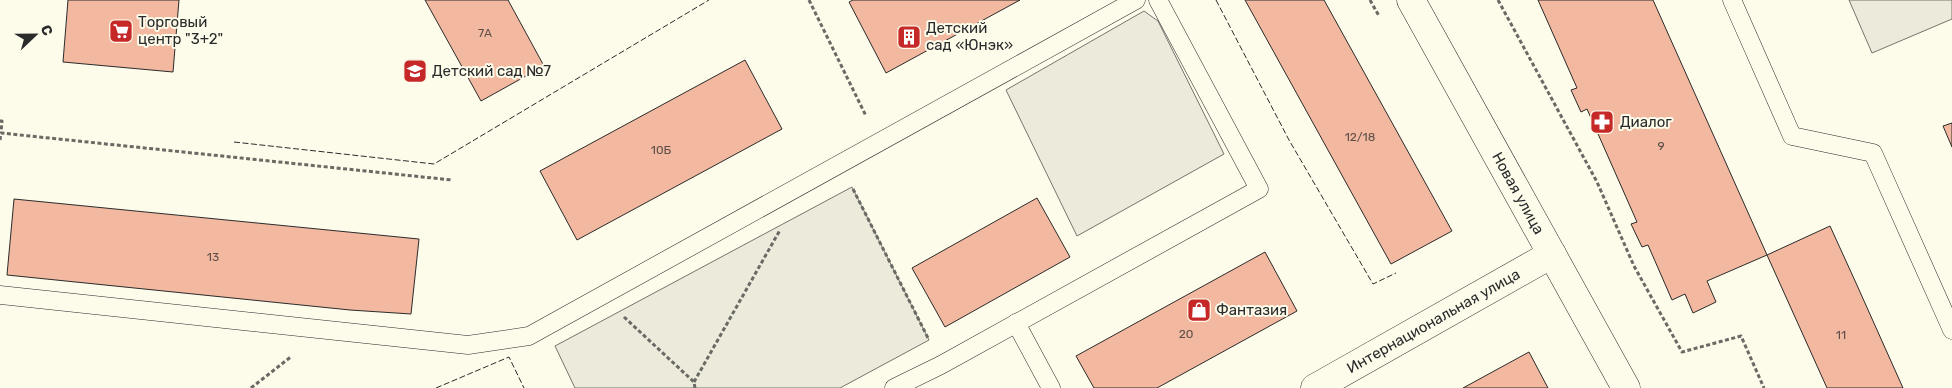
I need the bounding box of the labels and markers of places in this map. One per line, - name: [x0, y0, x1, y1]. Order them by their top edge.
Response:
- place label: Торговый центр "3+2": [138, 13, 223, 48]
- supermarket icon: Торговый центр "3+2": [108, 18, 134, 44]
- place label: Детский сад «Юнэк»: [926, 19, 1013, 54]
- building icon: Детский сад «Юнэк»: [896, 24, 922, 50]
- school or university icon: Детский сад №7: [402, 58, 428, 84]
- place label: Детский сад №7: [432, 62, 551, 80]
- pharmacy icon: Диалог: [1589, 109, 1615, 135]
- place label: Диалог: [1620, 113, 1672, 131]
- shop icon: Фантазия: [1186, 297, 1212, 323]
- place label: Фантазия: [1216, 301, 1287, 319]

